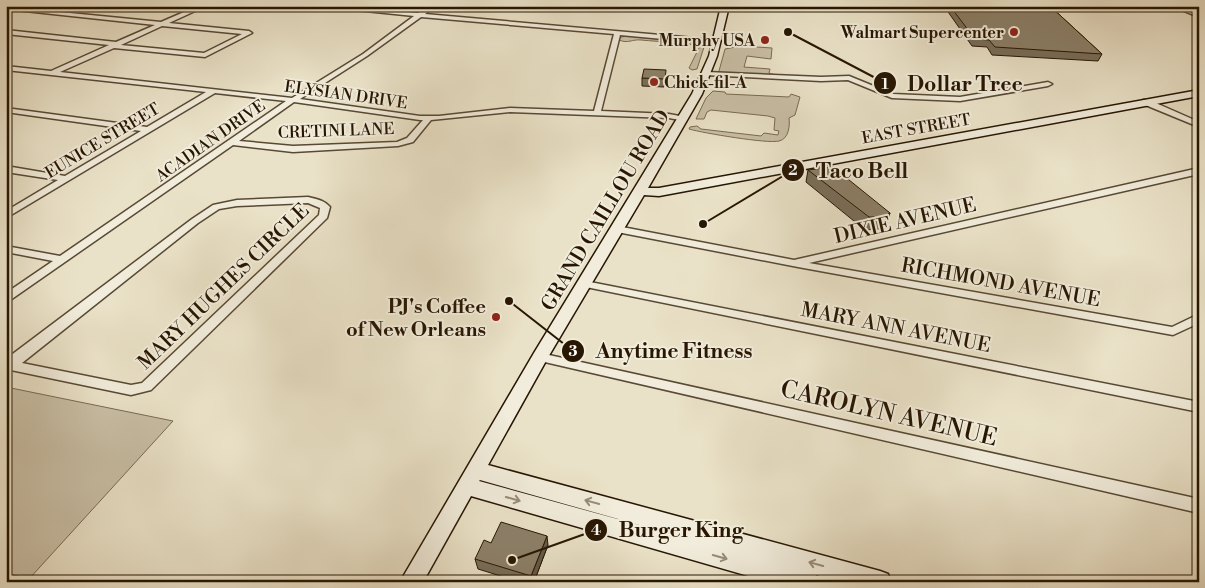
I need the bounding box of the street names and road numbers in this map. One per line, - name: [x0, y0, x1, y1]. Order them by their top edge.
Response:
- street label: ELYSIAN DRIVE: [283, 76, 409, 114]
- street label: ACADIAN DRIVE: [151, 96, 269, 187]
- street label: EUNICE STREET: [42, 99, 163, 183]
- street label: GRAND CAILLOU ROAD: [536, 106, 676, 316]
- street label: EAST STREET: [860, 110, 972, 148]
- street label: CRETINI LANE: [277, 119, 395, 143]
- street label: DIXIE AVENUE: [832, 193, 979, 250]
- street label: MARY HUGHES CIRCLE: [133, 199, 315, 376]
- street label: RICHMOND AVENUE: [899, 254, 1102, 313]
- street label: MARY ANN AVENUE: [799, 298, 993, 359]
- street label: CAROLYN AVENUE: [777, 374, 1000, 454]

